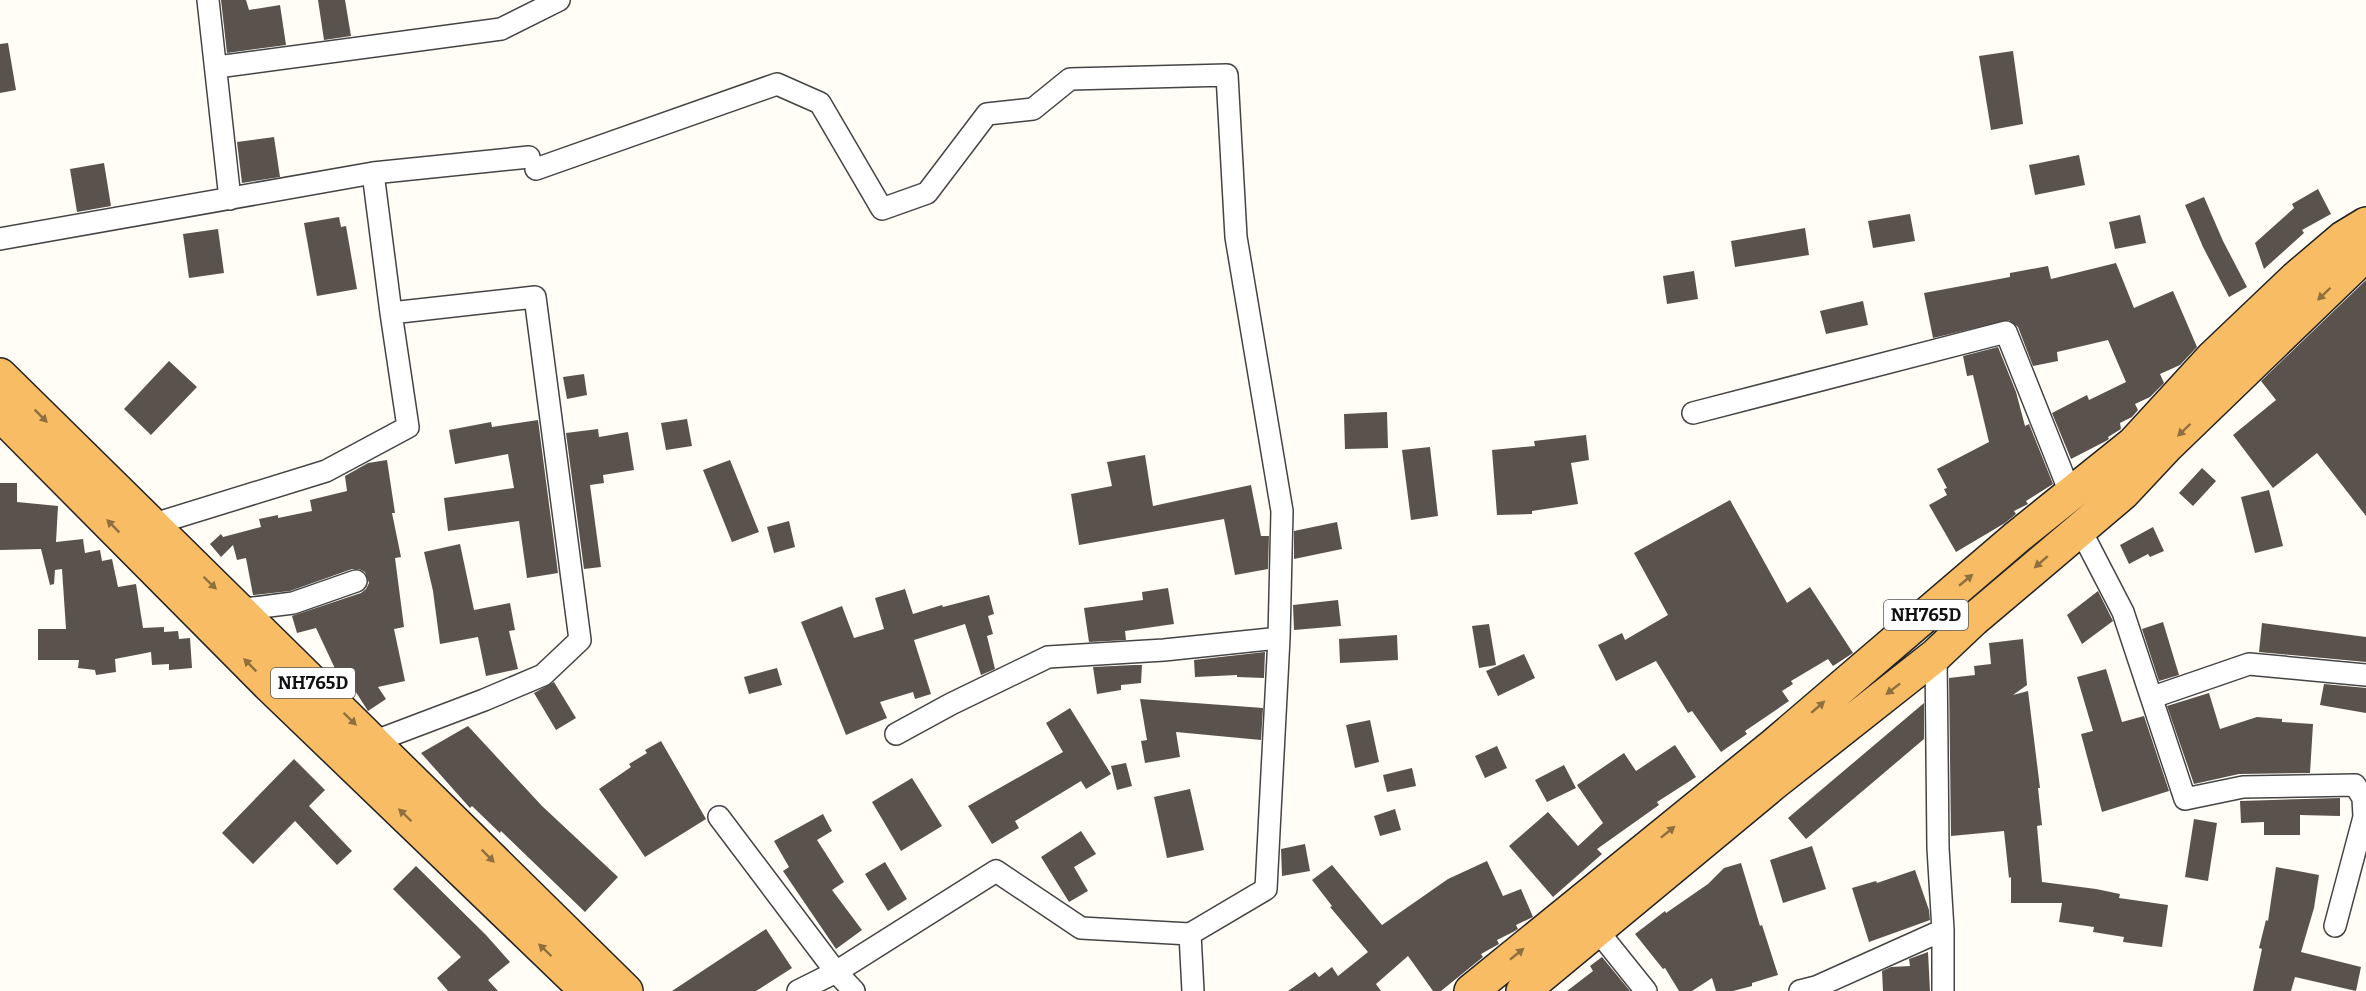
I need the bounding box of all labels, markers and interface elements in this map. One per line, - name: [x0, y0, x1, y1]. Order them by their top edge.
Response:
- one-way arrow: [2316, 287, 2331, 301]
- one-way arrow: [34, 409, 48, 423]
- one-way arrow: [2176, 423, 2191, 437]
- one-way arrow: [106, 520, 120, 534]
- one-way arrow: [2034, 555, 2049, 568]
- one-way arrow: [1958, 574, 1973, 587]
- one-way arrow: [202, 576, 217, 590]
- road number: NH765D: [1884, 600, 1968, 630]
- one-way arrow: [243, 658, 257, 672]
- road number: NH765D: [271, 668, 355, 698]
- one-way arrow: [1886, 682, 1901, 695]
- one-way arrow: [1810, 701, 1825, 714]
- one-way arrow: [342, 712, 357, 726]
- one-way arrow: [397, 808, 412, 822]
- one-way arrow: [1660, 825, 1676, 838]
- one-way arrow: [481, 849, 495, 863]
- one-way arrow: [539, 944, 553, 958]
- one-way arrow: [1509, 948, 1525, 961]

